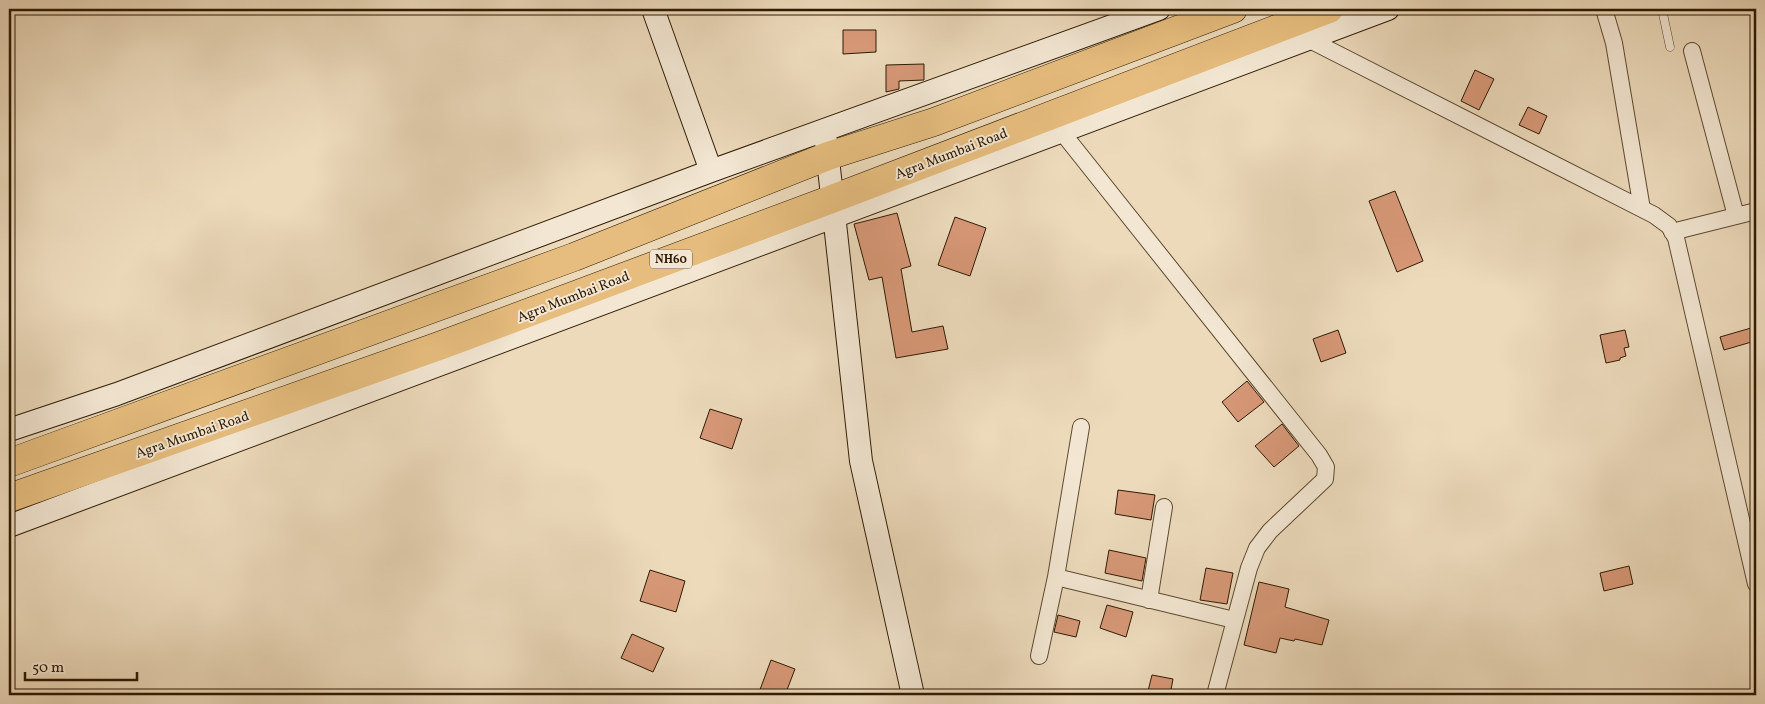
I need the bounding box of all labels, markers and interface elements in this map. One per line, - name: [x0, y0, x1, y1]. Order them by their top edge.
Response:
- street label: Agra Mumbai Road: [893, 124, 1011, 185]
- road number: NH60: [650, 250, 692, 268]
- street label: Agra Mumbai Road: [515, 267, 633, 328]
- street label: Agra Mumbai Road: [133, 407, 252, 464]
- scale bar: [25, 649, 138, 681]
- text: 50 m: [32, 658, 64, 679]

